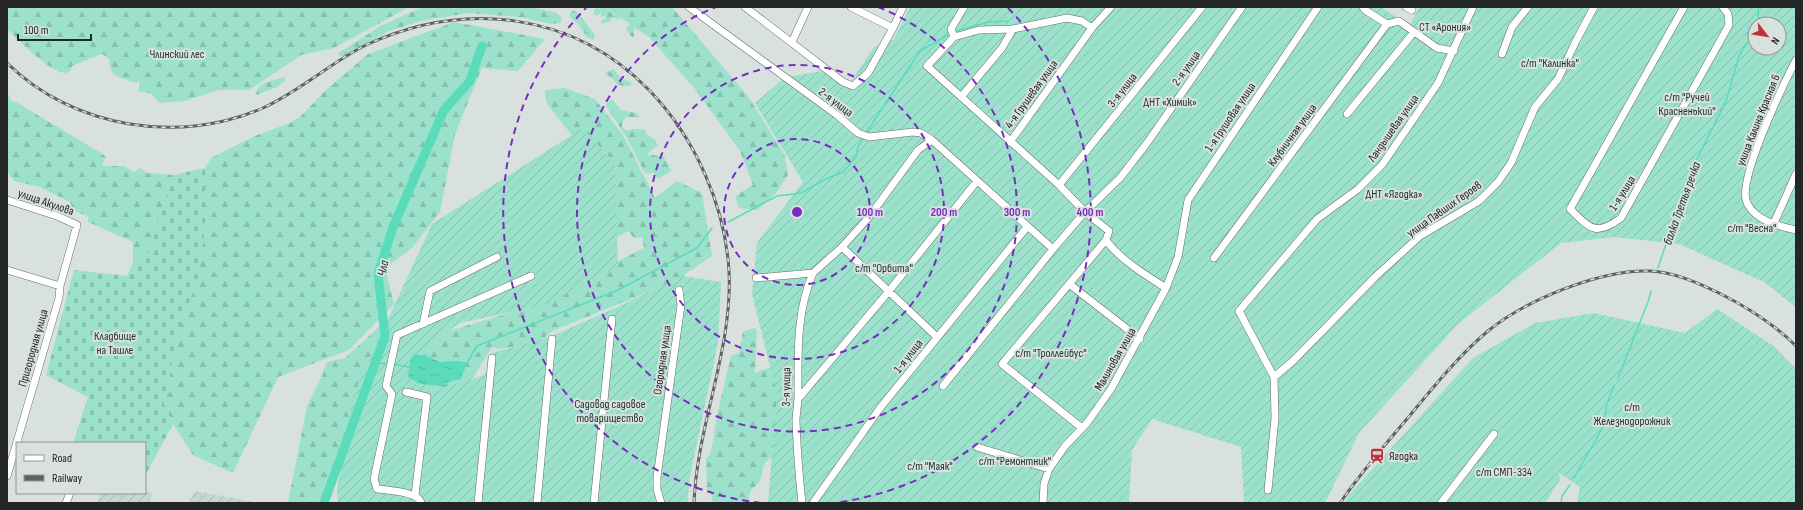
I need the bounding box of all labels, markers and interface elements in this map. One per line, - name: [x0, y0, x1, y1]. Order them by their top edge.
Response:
- scale bar: [18, 16, 91, 42]
- north arrow: [1747, 16, 1787, 56]
- park label: СТ «Арония»: [1419, 20, 1471, 35]
- text: 100 m: [24, 23, 49, 38]
- text: N: [1768, 35, 1782, 47]
- park label: Члинский лес: [149, 47, 205, 62]
- street label: 2-я улица: [1169, 48, 1204, 89]
- park label: с/т "Калинка": [1521, 56, 1579, 71]
- street label: 4-я Грушевая улица: [1002, 57, 1062, 131]
- street label: 3-я улица: [1104, 70, 1141, 110]
- street label: улица Калина Красная 6: [1733, 72, 1784, 168]
- street label: 1-я Грушовая улица: [1202, 79, 1259, 155]
- street label: 2-я улица: [815, 85, 856, 120]
- park label: с/т "Ручей Красненький": [1658, 90, 1716, 119]
- street label: Ландышевая улица: [1364, 91, 1422, 166]
- park label: ДНТ «Химик»: [1143, 95, 1197, 110]
- street label: Клубничная улица: [1265, 101, 1320, 170]
- water label: балка Третья речка: [1660, 159, 1705, 247]
- street label: 1-я улица: [1606, 173, 1639, 214]
- street label: улица Павших Героев: [1404, 178, 1485, 241]
- street label: улица Акулова: [16, 186, 76, 219]
- park label: ДНТ «Ягодка»: [1365, 187, 1423, 202]
- centre of rings: [790, 205, 804, 219]
- text: 100 m: [857, 205, 883, 220]
- text: 200 m: [931, 205, 957, 220]
- text: 300 m: [1004, 205, 1030, 220]
- text: 400 m: [1077, 205, 1103, 220]
- park label: с/т "Весна": [1727, 221, 1777, 236]
- water label: Чла: [374, 258, 392, 278]
- park label: с/т "Орбита": [855, 261, 913, 276]
- street label: Пригородная улица: [15, 307, 52, 389]
- street label: Огородная улица: [650, 324, 675, 396]
- street label: Малиновая улица: [1091, 325, 1140, 394]
- park label: Кладбище на Ташле: [94, 329, 136, 358]
- street label: 1-я улица: [891, 336, 926, 376]
- park label: с/т "Троллейбус": [1015, 346, 1087, 361]
- street label: 3-я улица: [779, 367, 794, 407]
- park label: Садовод садовое товарищество: [574, 397, 646, 426]
- park label: с/т Железнодорожник: [1594, 400, 1671, 429]
- legend: [16, 442, 146, 494]
- station icon: Ягодка: [1368, 447, 1386, 465]
- place label: Ягодка: [1389, 449, 1418, 464]
- text: Road: [52, 451, 72, 466]
- park label: с/т "Ремонтник": [979, 454, 1051, 469]
- park label: с/т "Маяк": [907, 459, 953, 474]
- park label: с/т СМП-334: [1476, 465, 1532, 480]
- text: Railway: [52, 471, 83, 486]

